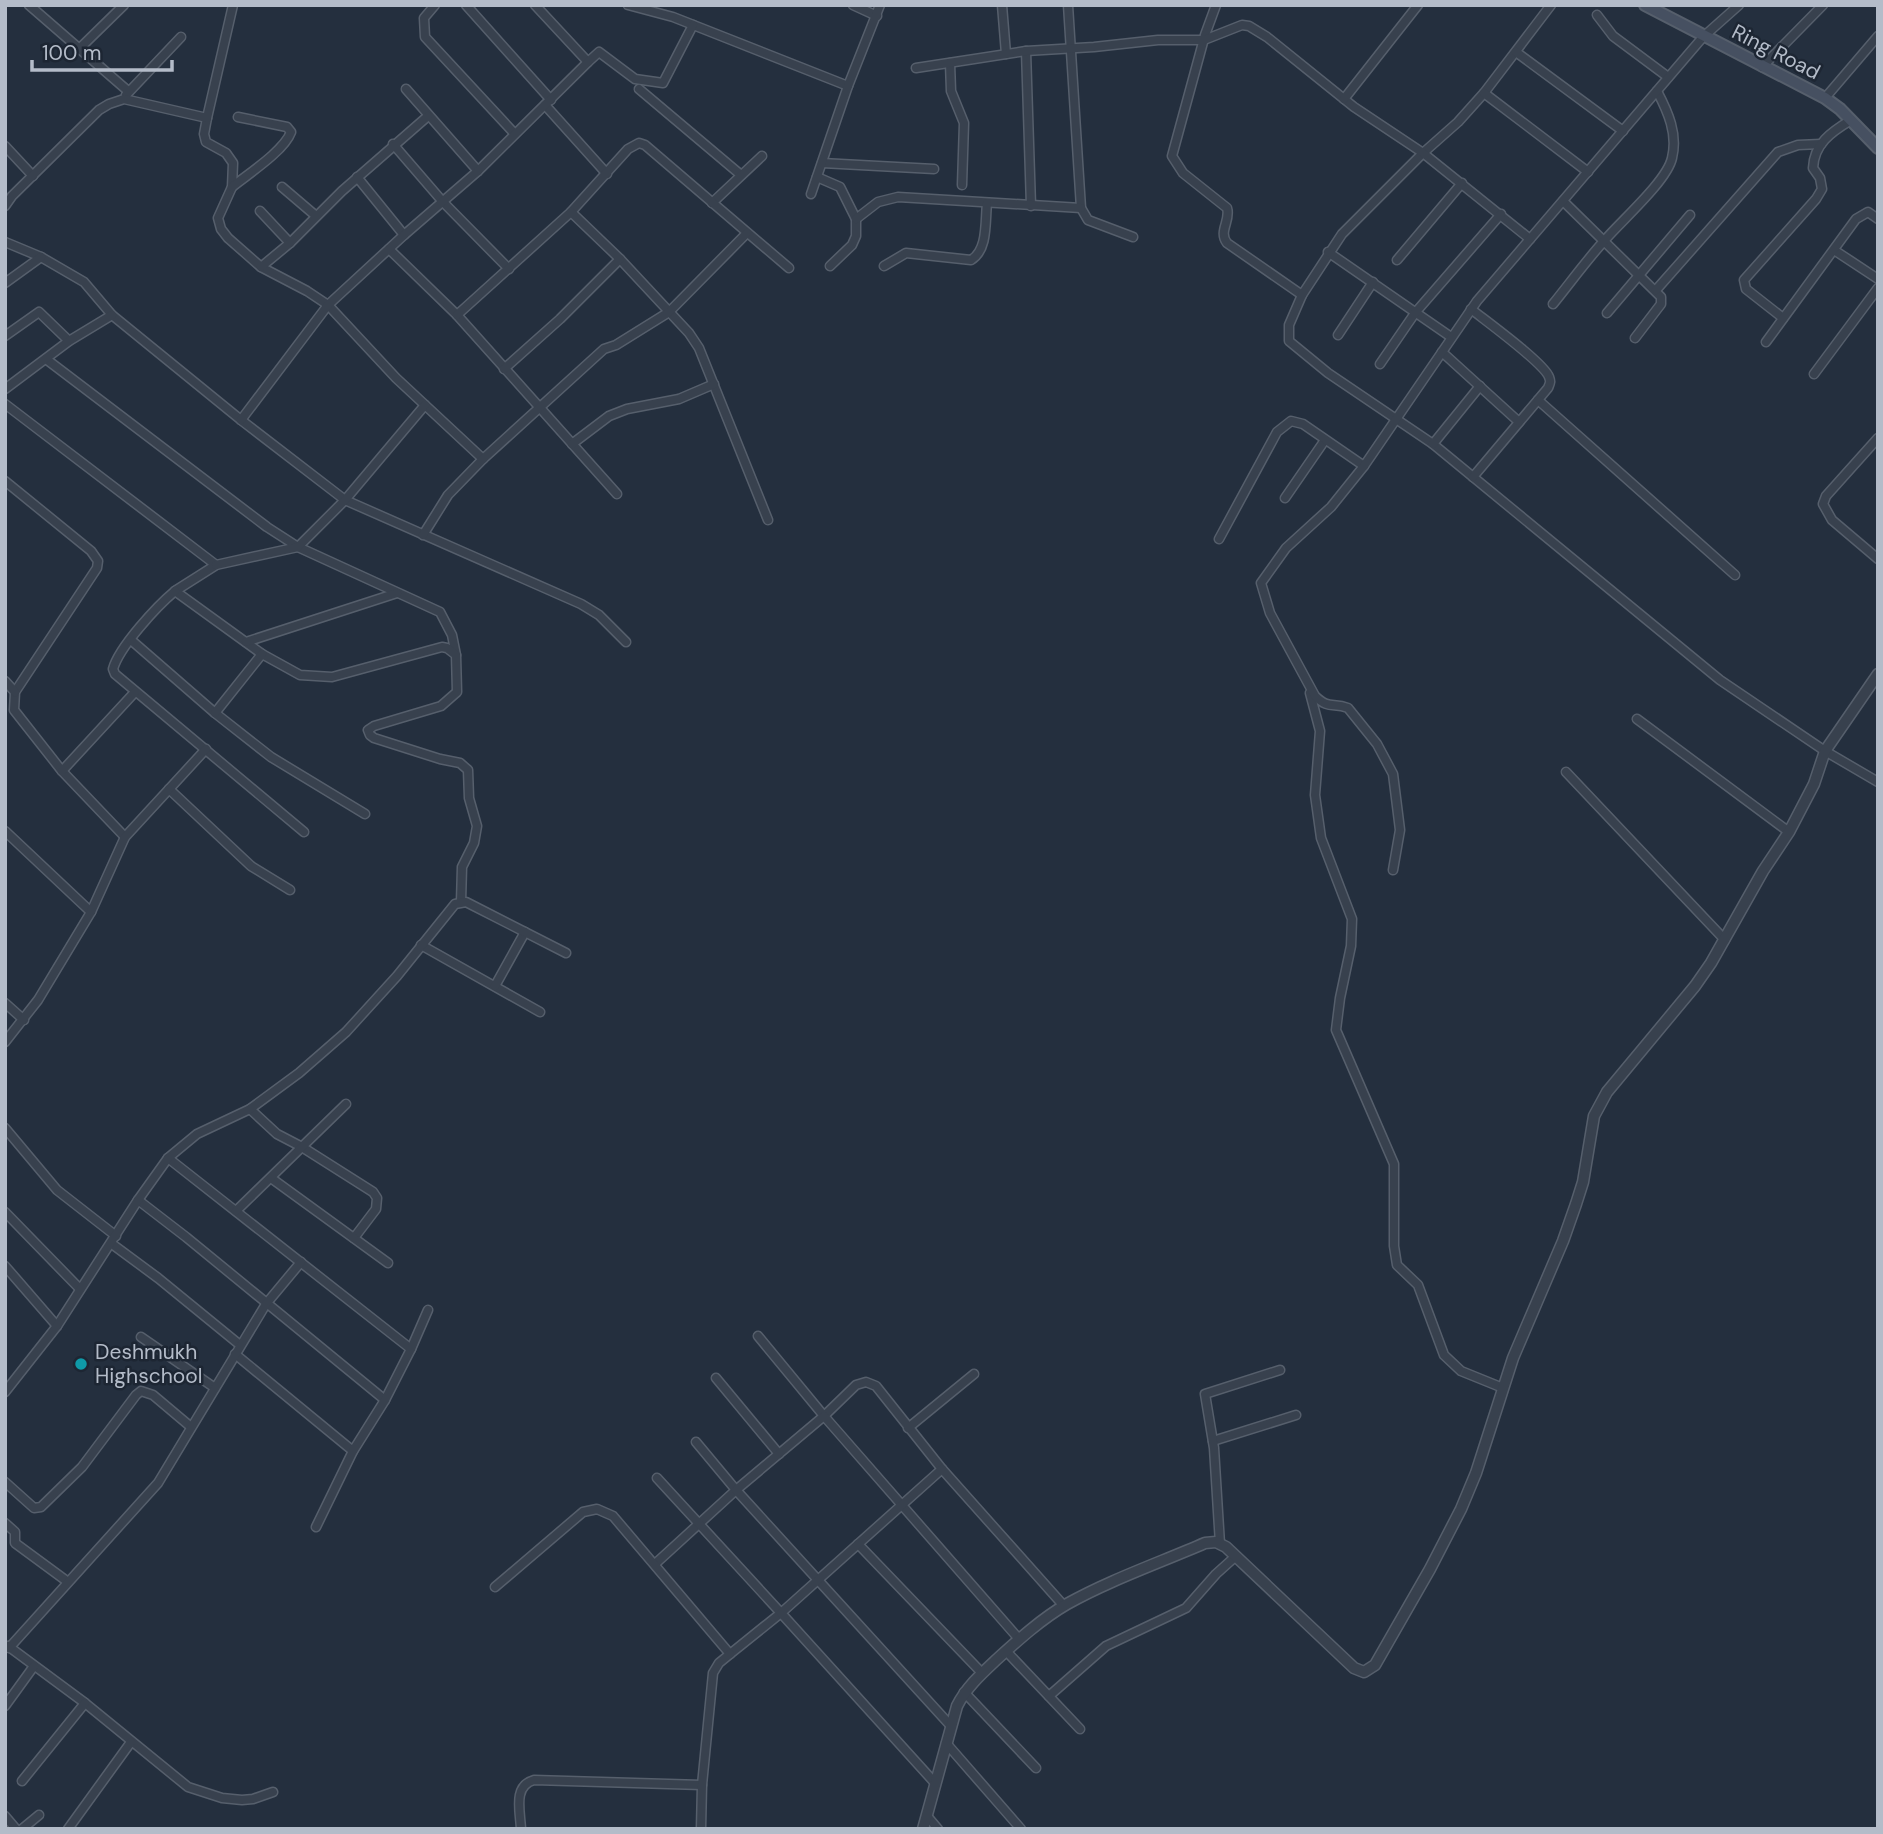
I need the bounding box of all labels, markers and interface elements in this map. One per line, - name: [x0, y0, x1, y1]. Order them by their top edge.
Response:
- street label: Ring Road: [1727, 18, 1825, 86]
- scale bar: [32, 28, 172, 72]
- text: 100 m: [42, 39, 102, 67]
- place label: Deshmukh Highschool: [95, 1338, 202, 1390]
- marker: Deshmukh Highschool: [73, 1356, 89, 1372]

